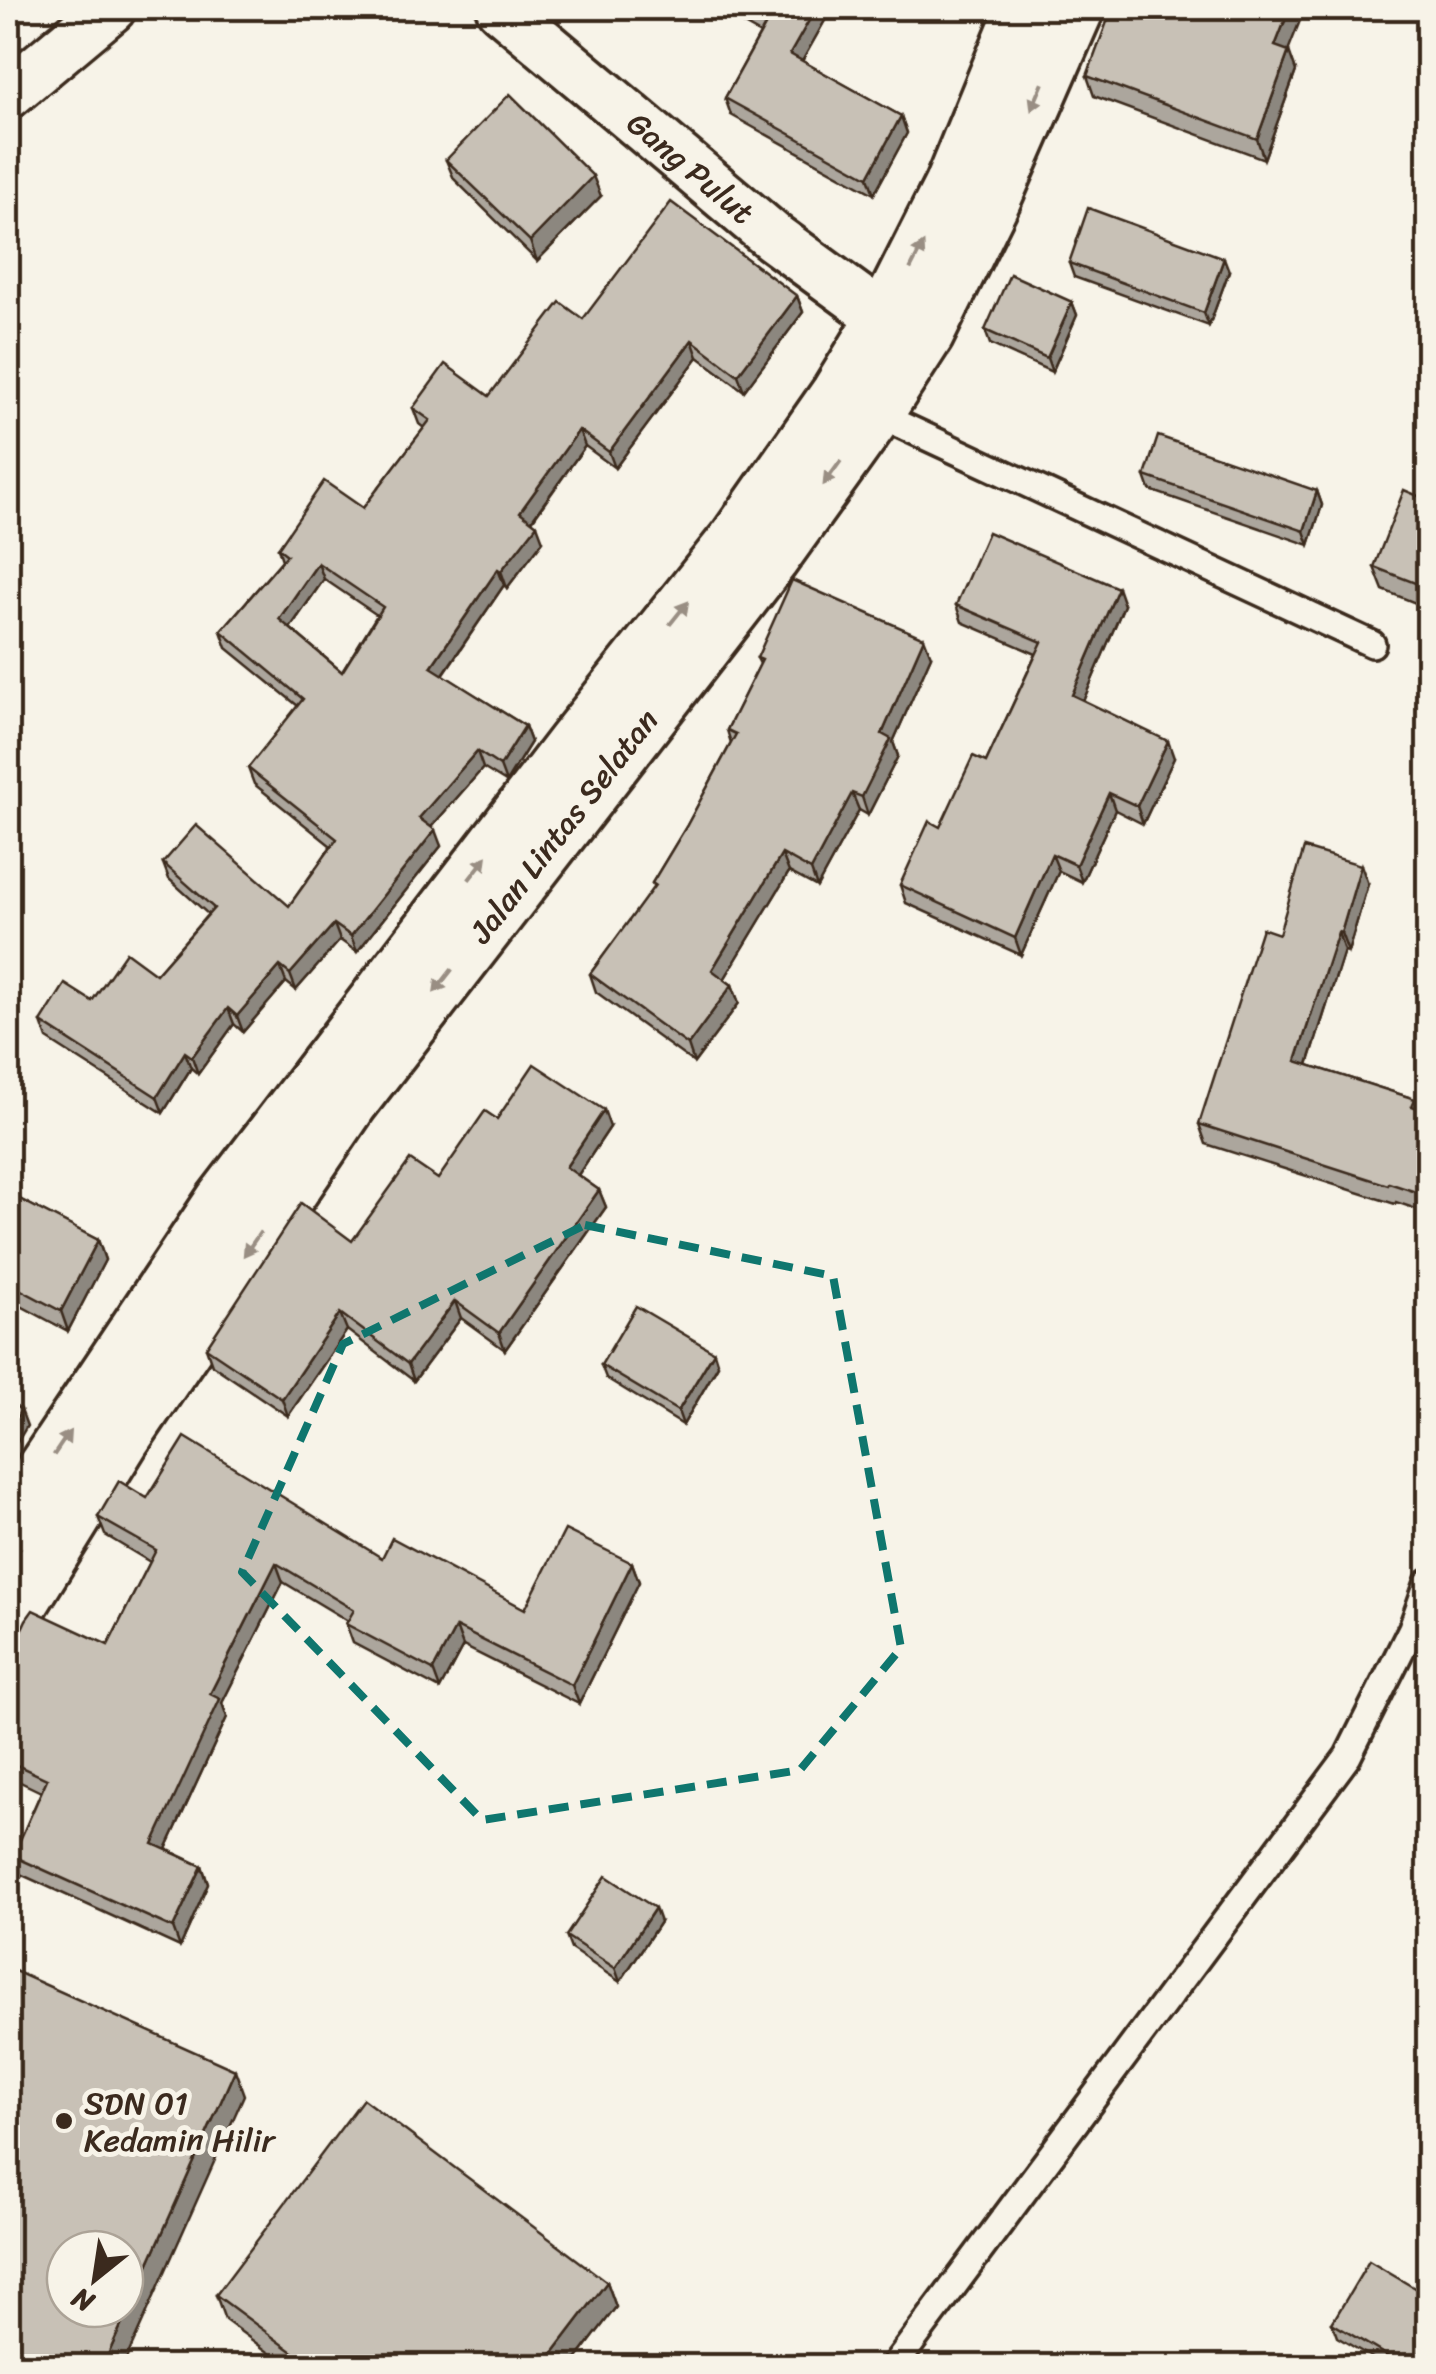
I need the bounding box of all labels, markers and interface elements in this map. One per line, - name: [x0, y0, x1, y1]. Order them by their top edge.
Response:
- one-way arrow: [1029, 82, 1045, 112]
- street label: Gang Pulut: [613, 97, 768, 240]
- one-way arrow: [908, 241, 925, 270]
- one-way arrow: [822, 460, 842, 486]
- one-way arrow: [668, 600, 689, 625]
- street label: Jalan Lintas Selatan: [454, 696, 674, 957]
- one-way arrow: [467, 855, 488, 881]
- one-way arrow: [433, 968, 453, 994]
- one-way arrow: [243, 1231, 262, 1258]
- one-way arrow: [52, 1429, 70, 1456]
- place label: SDN 01 Kedamin Hilir: [84, 2075, 276, 2169]
- marker: SDN 01 Kedamin Hilir: [53, 2110, 75, 2132]
- north arrow: [45, 2229, 145, 2329]
- text: N: [62, 2274, 104, 2327]

